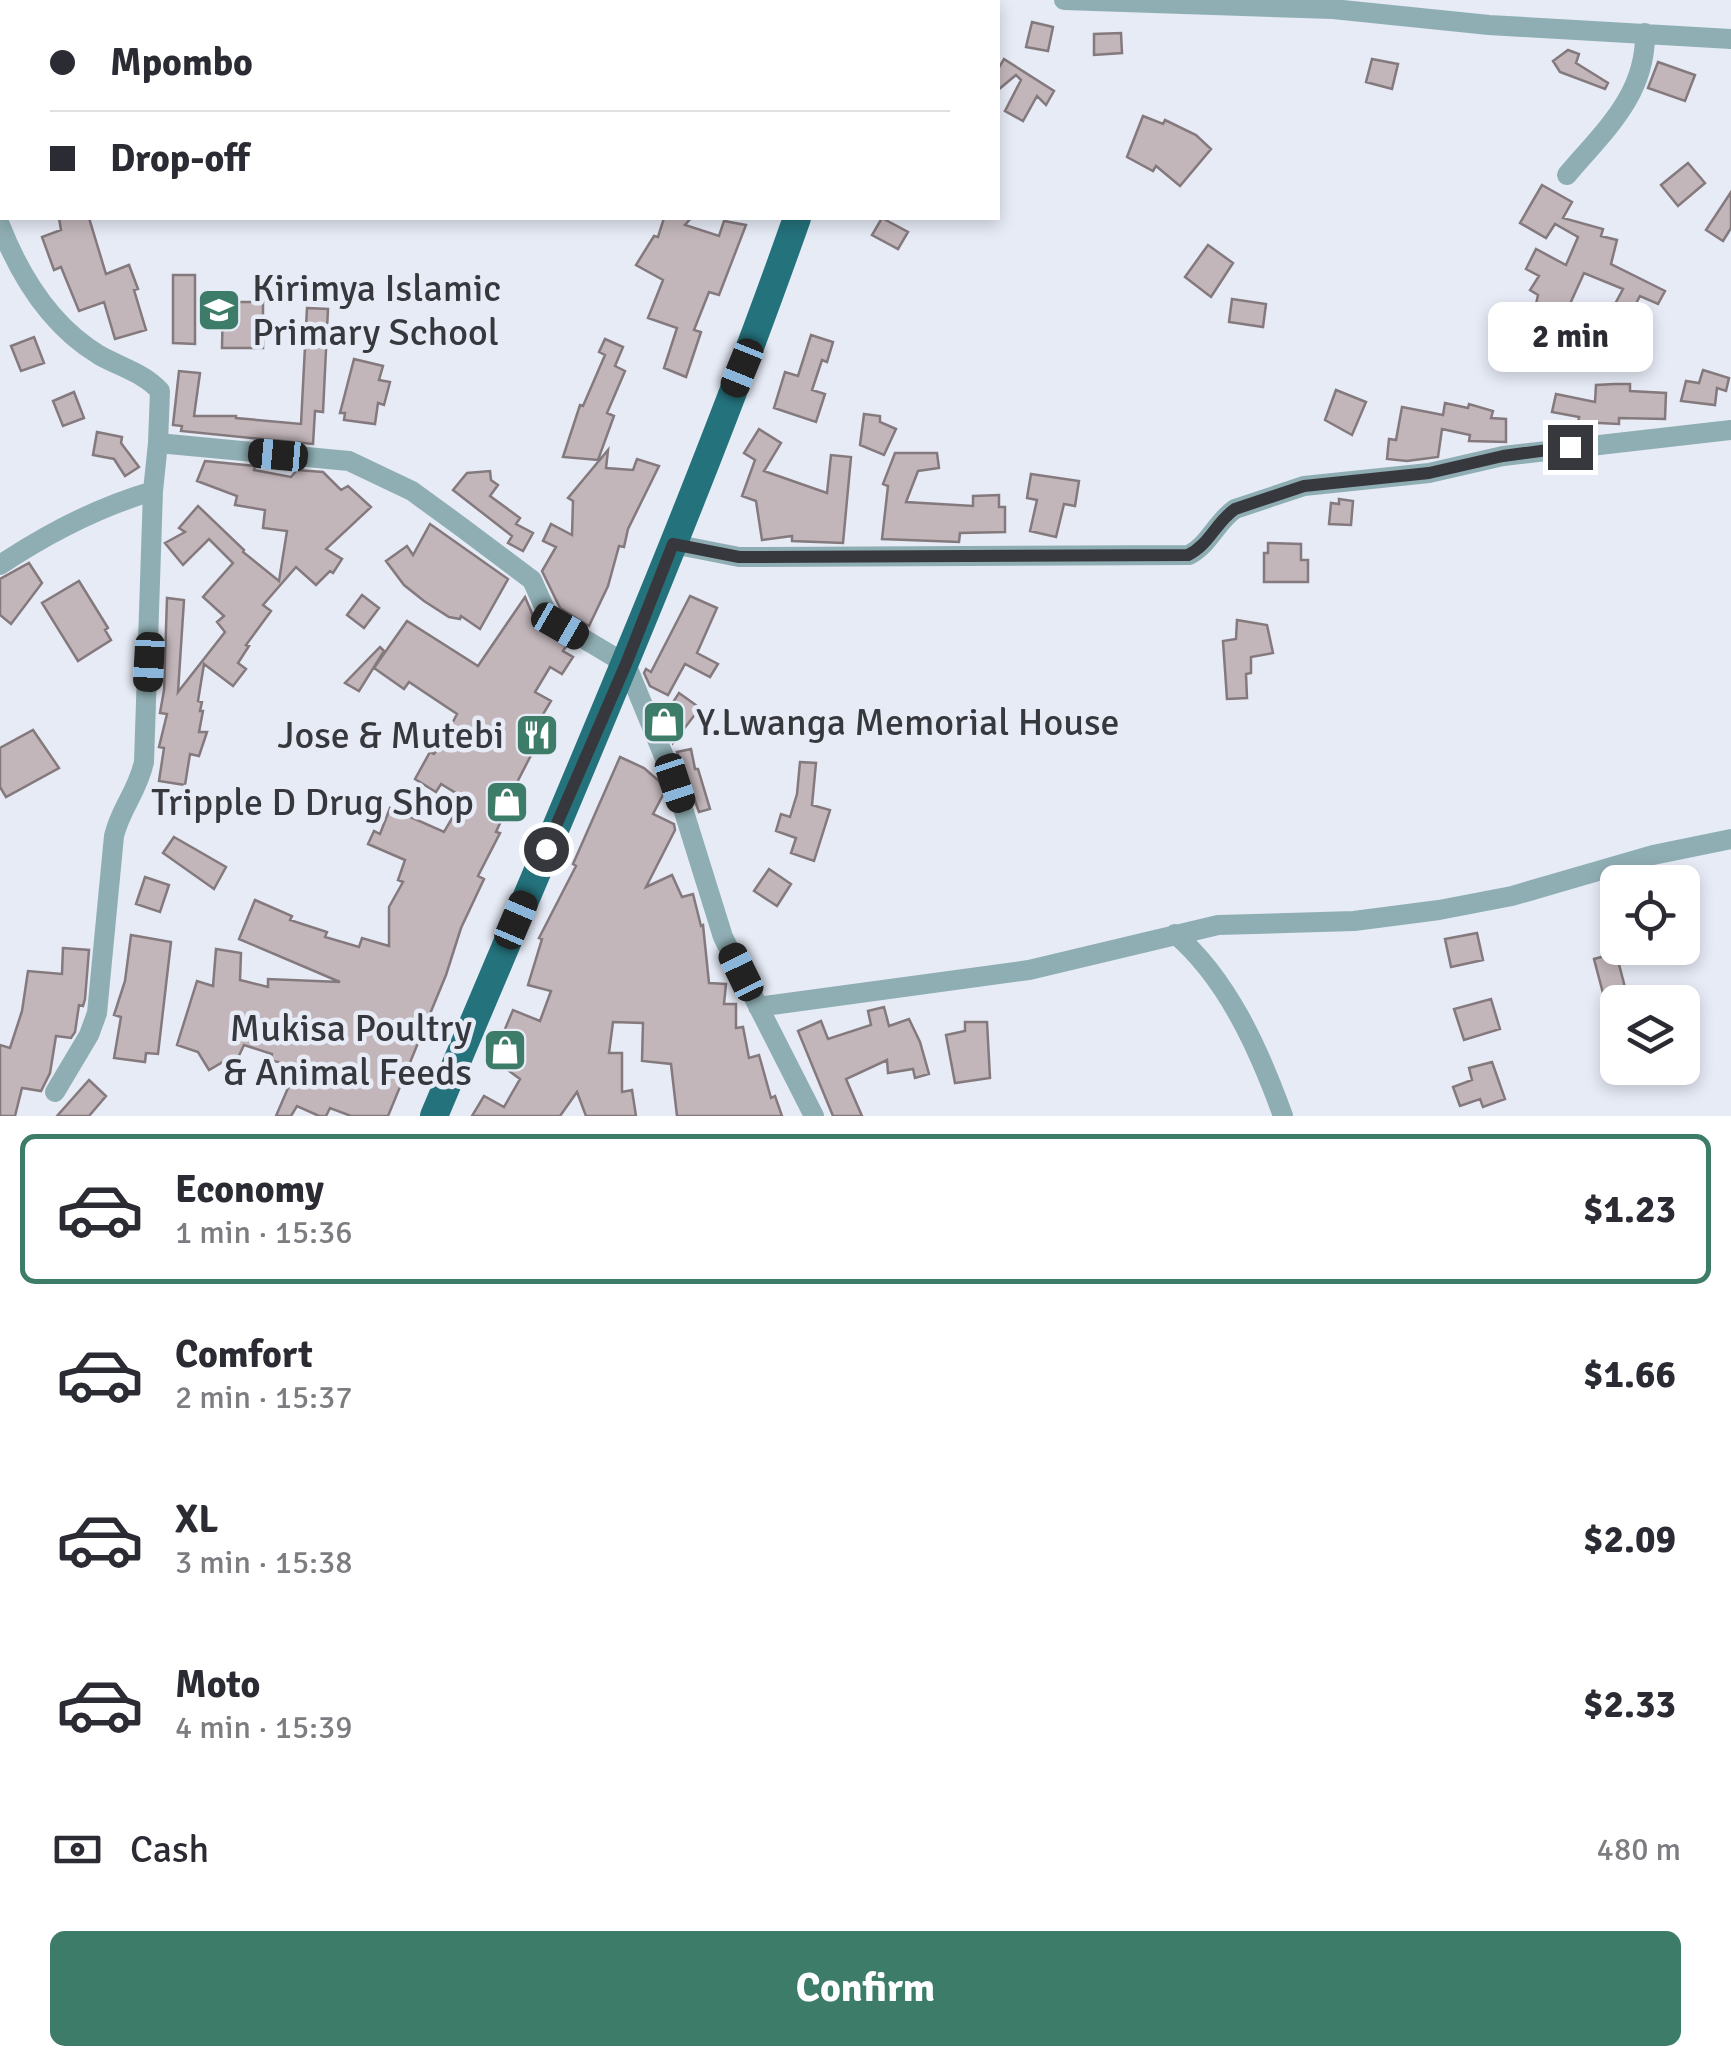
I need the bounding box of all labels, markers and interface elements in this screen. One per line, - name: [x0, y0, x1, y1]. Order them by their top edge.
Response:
- text: Mpombo: [110, 39, 253, 86]
- text: Drop-off: [110, 135, 250, 182]
- place label: Kirimya Islamic Primary School: [252, 265, 501, 356]
- school or university icon: Kirimya Islamic Primary School: [196, 287, 242, 333]
- callout: 2 min: [1488, 302, 1652, 372]
- text: 2 min: [1532, 317, 1609, 356]
- car: [717, 335, 767, 401]
- route end: [1548, 425, 1593, 470]
- car: [247, 437, 309, 473]
- car: [527, 598, 593, 654]
- car: [132, 631, 166, 693]
- shop icon: Y.Lwanga Memorial House: [641, 699, 687, 745]
- place label: Y.Lwanga Memorial House: [696, 699, 1120, 746]
- place label: Jose & Mutebi: [277, 712, 504, 759]
- restaurant icon: Jose & Mutebi: [514, 712, 560, 758]
- car: [651, 750, 699, 816]
- place label: Tripple D Drug Shop: [151, 779, 474, 826]
- shop icon: Tripple D Drug Shop: [484, 779, 530, 825]
- route start: [524, 827, 569, 872]
- map controls: [1600, 865, 1700, 1085]
- button: locate: [1600, 865, 1700, 965]
- car: [490, 887, 542, 953]
- car: [714, 938, 768, 1006]
- button: layers: [1600, 985, 1700, 1085]
- place label: Mukisa Poultry & Animal Feeds: [223, 1005, 472, 1096]
- shop icon: Mukisa Poultry & Animal Feeds: [482, 1027, 528, 1073]
- icon: car: [55, 1164, 145, 1254]
- text: Economy: [175, 1166, 324, 1213]
- text: $1.23: [1583, 1186, 1676, 1233]
- text: 1 min · 15:36: [175, 1213, 353, 1252]
- icon: car: [55, 1329, 145, 1419]
- text: Comfort: [175, 1331, 313, 1378]
- text: $1.66: [1583, 1351, 1676, 1398]
- text: 2 min · 15:37: [175, 1378, 353, 1417]
- icon: car: [55, 1494, 145, 1584]
- text: XL: [175, 1496, 218, 1543]
- text: $2.09: [1583, 1516, 1676, 1563]
- text: 3 min · 15:38: [175, 1543, 353, 1582]
- icon: car: [55, 1659, 145, 1749]
- text: Moto: [175, 1661, 260, 1708]
- text: $2.33: [1583, 1681, 1676, 1728]
- text: 4 min · 15:39: [175, 1708, 353, 1747]
- icon: cash: [50, 1822, 105, 1877]
- text: Cash: [130, 1826, 209, 1873]
- text: 480 m: [1597, 1830, 1681, 1869]
- button: Confirm: [50, 1931, 1681, 2046]

